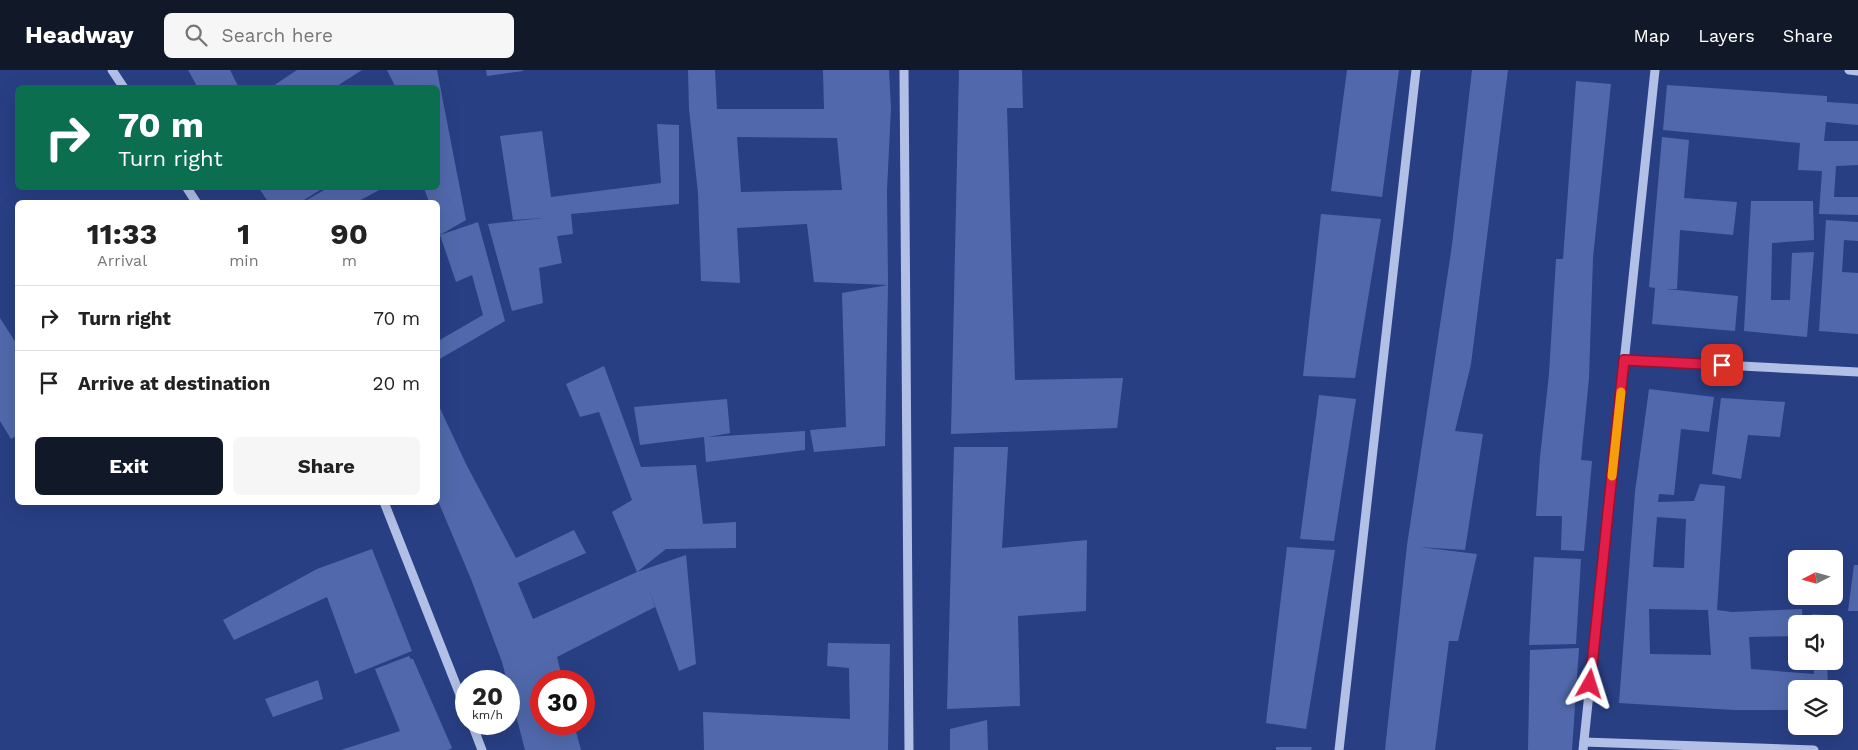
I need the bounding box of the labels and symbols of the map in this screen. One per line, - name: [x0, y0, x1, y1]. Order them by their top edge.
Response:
- pin: [1701, 344, 1743, 386]
- north arrow: [1788, 550, 1842, 605]
- position arrow: [1563, 657, 1615, 709]
- speed limit sign: 30: [530, 670, 595, 735]

